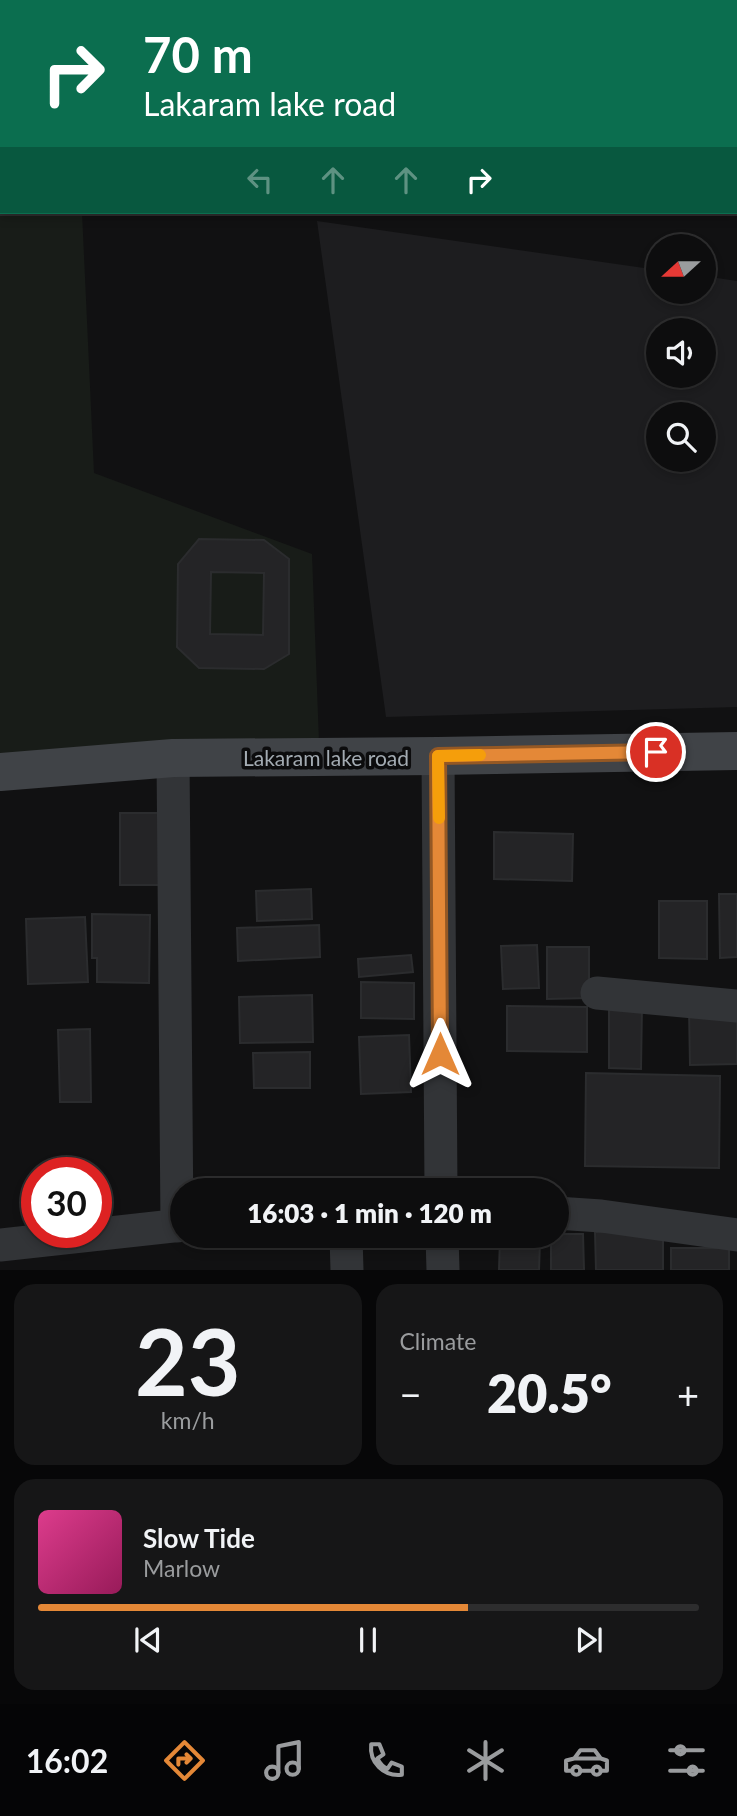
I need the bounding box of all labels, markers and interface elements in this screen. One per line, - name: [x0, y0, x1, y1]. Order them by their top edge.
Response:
- text: 70 m: [143, 25, 253, 83]
- icon: right: [28, 28, 119, 119]
- text: Lakaram lake road: [143, 84, 396, 123]
- icon: left: [241, 161, 279, 199]
- icon: ahead: [314, 161, 352, 199]
- icon: ahead: [387, 161, 425, 199]
- icon: right: [460, 161, 498, 199]
- north arrow: [646, 234, 716, 304]
- map controls: [646, 234, 716, 472]
- button: sound: [646, 318, 716, 388]
- button: search: [646, 402, 716, 472]
- pin: [626, 722, 686, 782]
- icon: arrive: [637, 733, 675, 771]
- street label: Lakaram lake road: [243, 745, 409, 770]
- position arrow: [403, 1017, 477, 1091]
- speed limit sign: 30: [21, 1157, 112, 1248]
- text: 16:03 · 1 min · 120 m: [247, 1197, 492, 1229]
- text: 23: [135, 1306, 241, 1415]
- text: Climate: [400, 1327, 476, 1355]
- text: 20.5°: [487, 1362, 612, 1424]
- text: −: [400, 1371, 422, 1417]
- text: +: [677, 1371, 699, 1417]
- text: km/h: [161, 1406, 215, 1434]
- text: Slow Tide: [143, 1522, 255, 1554]
- text: Marlow: [143, 1554, 220, 1582]
- icon: previous: [129, 1621, 167, 1659]
- icon: pause: [349, 1621, 387, 1659]
- icon: next: [570, 1621, 608, 1659]
- icon: directions: [160, 1736, 209, 1785]
- icon: music: [260, 1736, 309, 1785]
- icon: phone: [361, 1736, 410, 1785]
- icon: climate: [461, 1736, 510, 1785]
- icon: car: [562, 1736, 611, 1785]
- icon: filters: [662, 1736, 711, 1785]
- text: 16:02: [26, 1741, 108, 1780]

